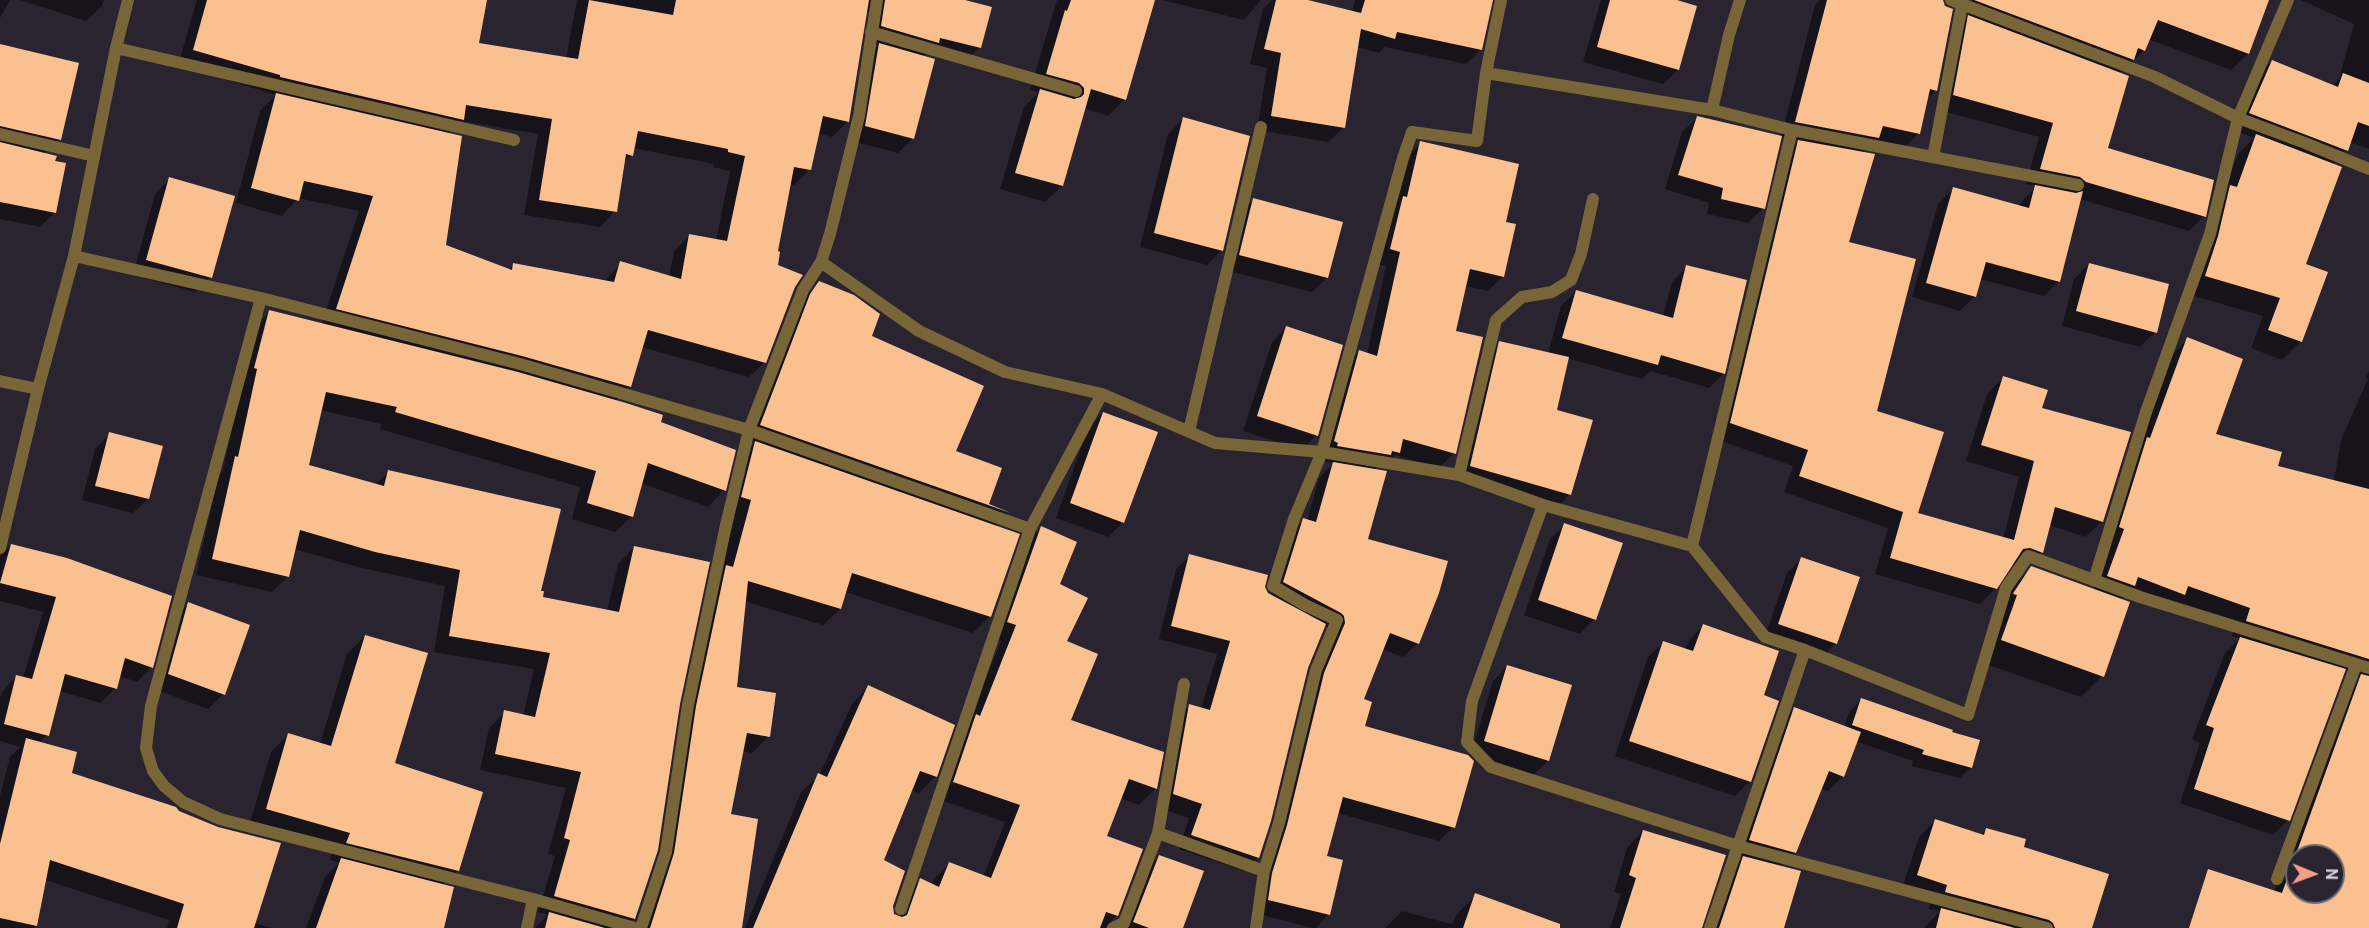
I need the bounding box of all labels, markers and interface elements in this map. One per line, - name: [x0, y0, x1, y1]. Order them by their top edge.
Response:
- north arrow: [2285, 844, 2345, 904]
- text: N: [2322, 868, 2341, 880]

